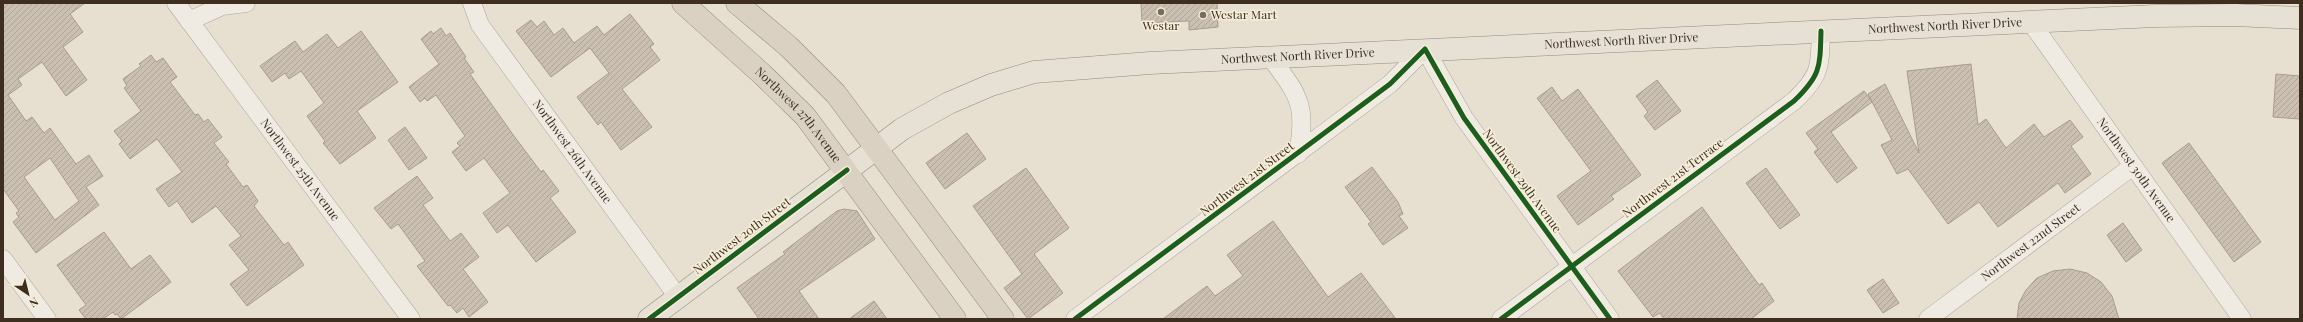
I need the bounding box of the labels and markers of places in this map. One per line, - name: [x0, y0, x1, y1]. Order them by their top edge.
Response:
- place label: Westar Mart: [1210, 6, 1277, 22]
- marker: Westar: [1156, 7, 1166, 17]
- marker: Westar Mart: [1198, 10, 1208, 20]
- place label: Westar: [1141, 17, 1180, 33]

